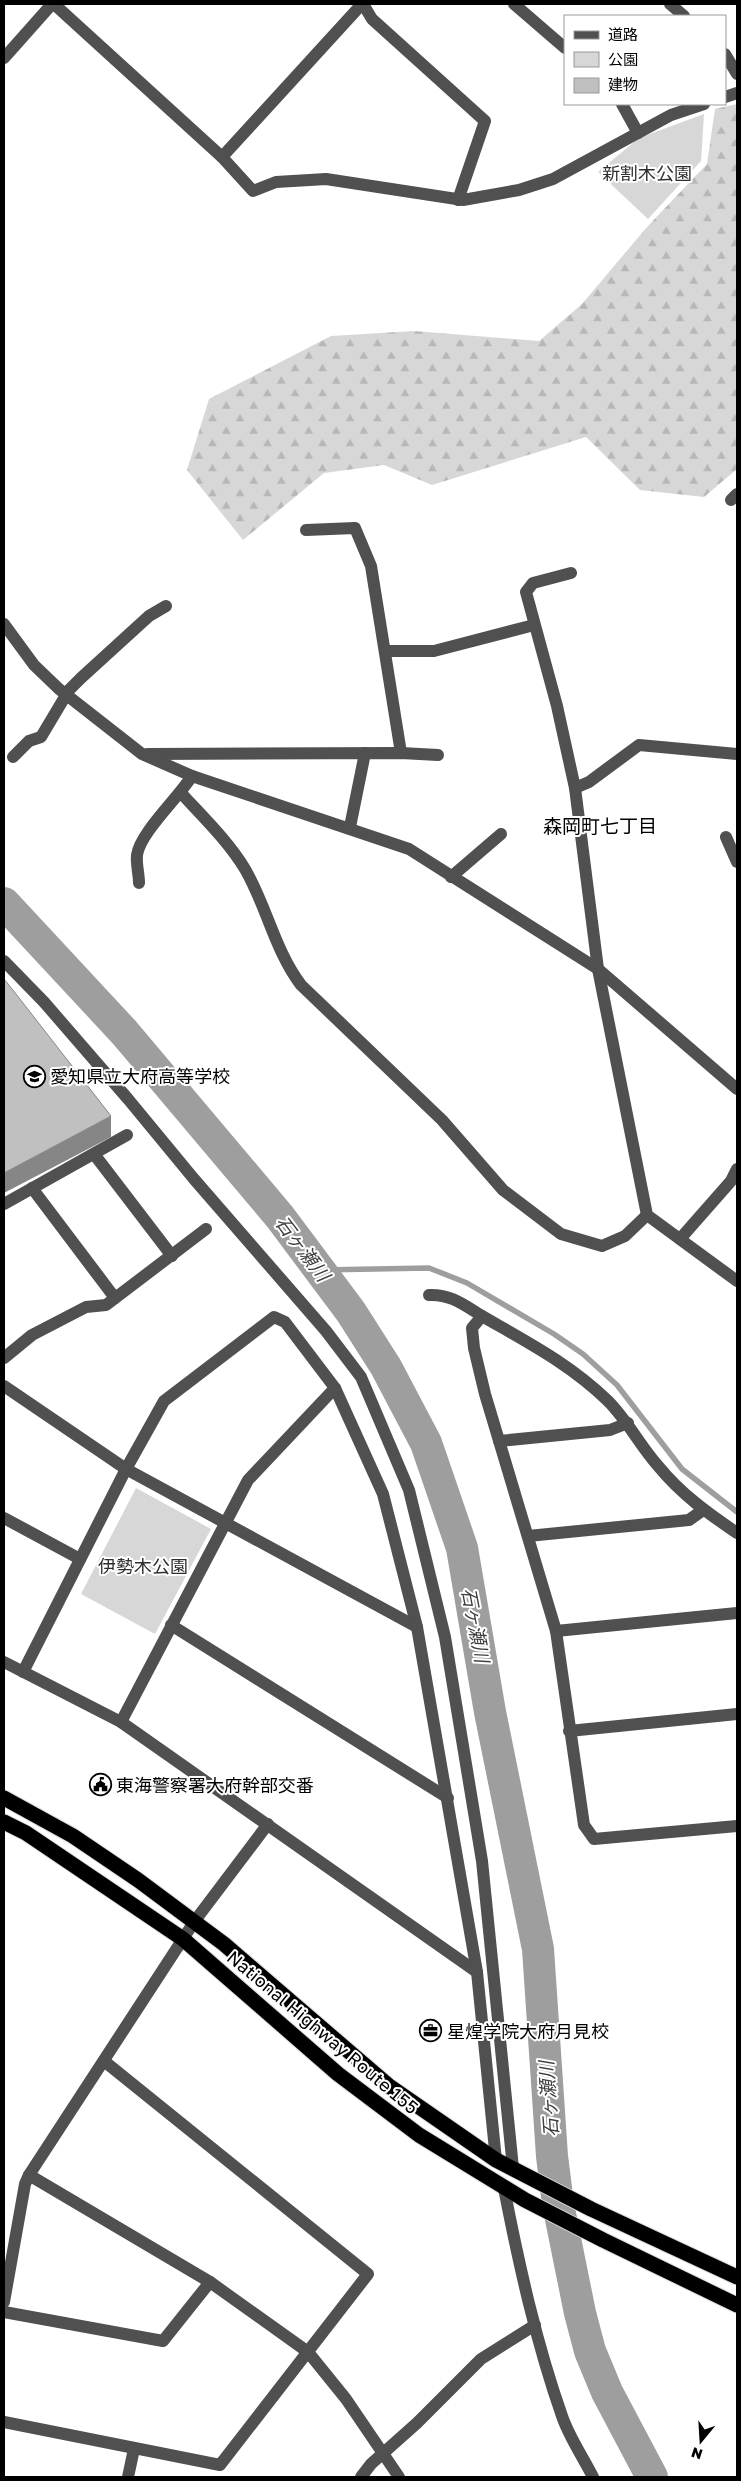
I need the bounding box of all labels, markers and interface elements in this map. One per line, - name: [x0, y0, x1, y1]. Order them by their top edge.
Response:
- legend: [564, 15, 726, 105]
- text: 道路: [608, 25, 638, 43]
- text: 公園: [608, 50, 638, 68]
- text: 建物: [608, 75, 638, 93]
- park label: 新割木公園: [602, 162, 692, 184]
- district label: 森岡町七丁目: [543, 814, 657, 837]
- school or university icon: 愛知県立大府高等学校: [22, 1064, 46, 1088]
- place label: 愛知県立大府高等学校: [50, 1065, 230, 1087]
- water label: 石ヶ瀬川: [271, 1211, 336, 1287]
- park label: 伊勢木公園: [98, 1555, 188, 1577]
- water label: 石ヶ瀬川: [457, 1585, 495, 1666]
- public building icon: 東海警察署大府幹部交番: [88, 1773, 112, 1797]
- place label: 東海警察署大府幹部交番: [116, 1774, 314, 1796]
- street label: National Highway Route 155: [223, 1946, 423, 2118]
- office icon: 星煌学院大府月見校: [419, 2019, 443, 2043]
- place label: 星煌学院大府月見校: [447, 2020, 609, 2042]
- water label: 石ヶ瀬川: [534, 2058, 562, 2138]
- north arrow: [676, 2416, 726, 2466]
- text: N: [689, 2444, 705, 2464]

